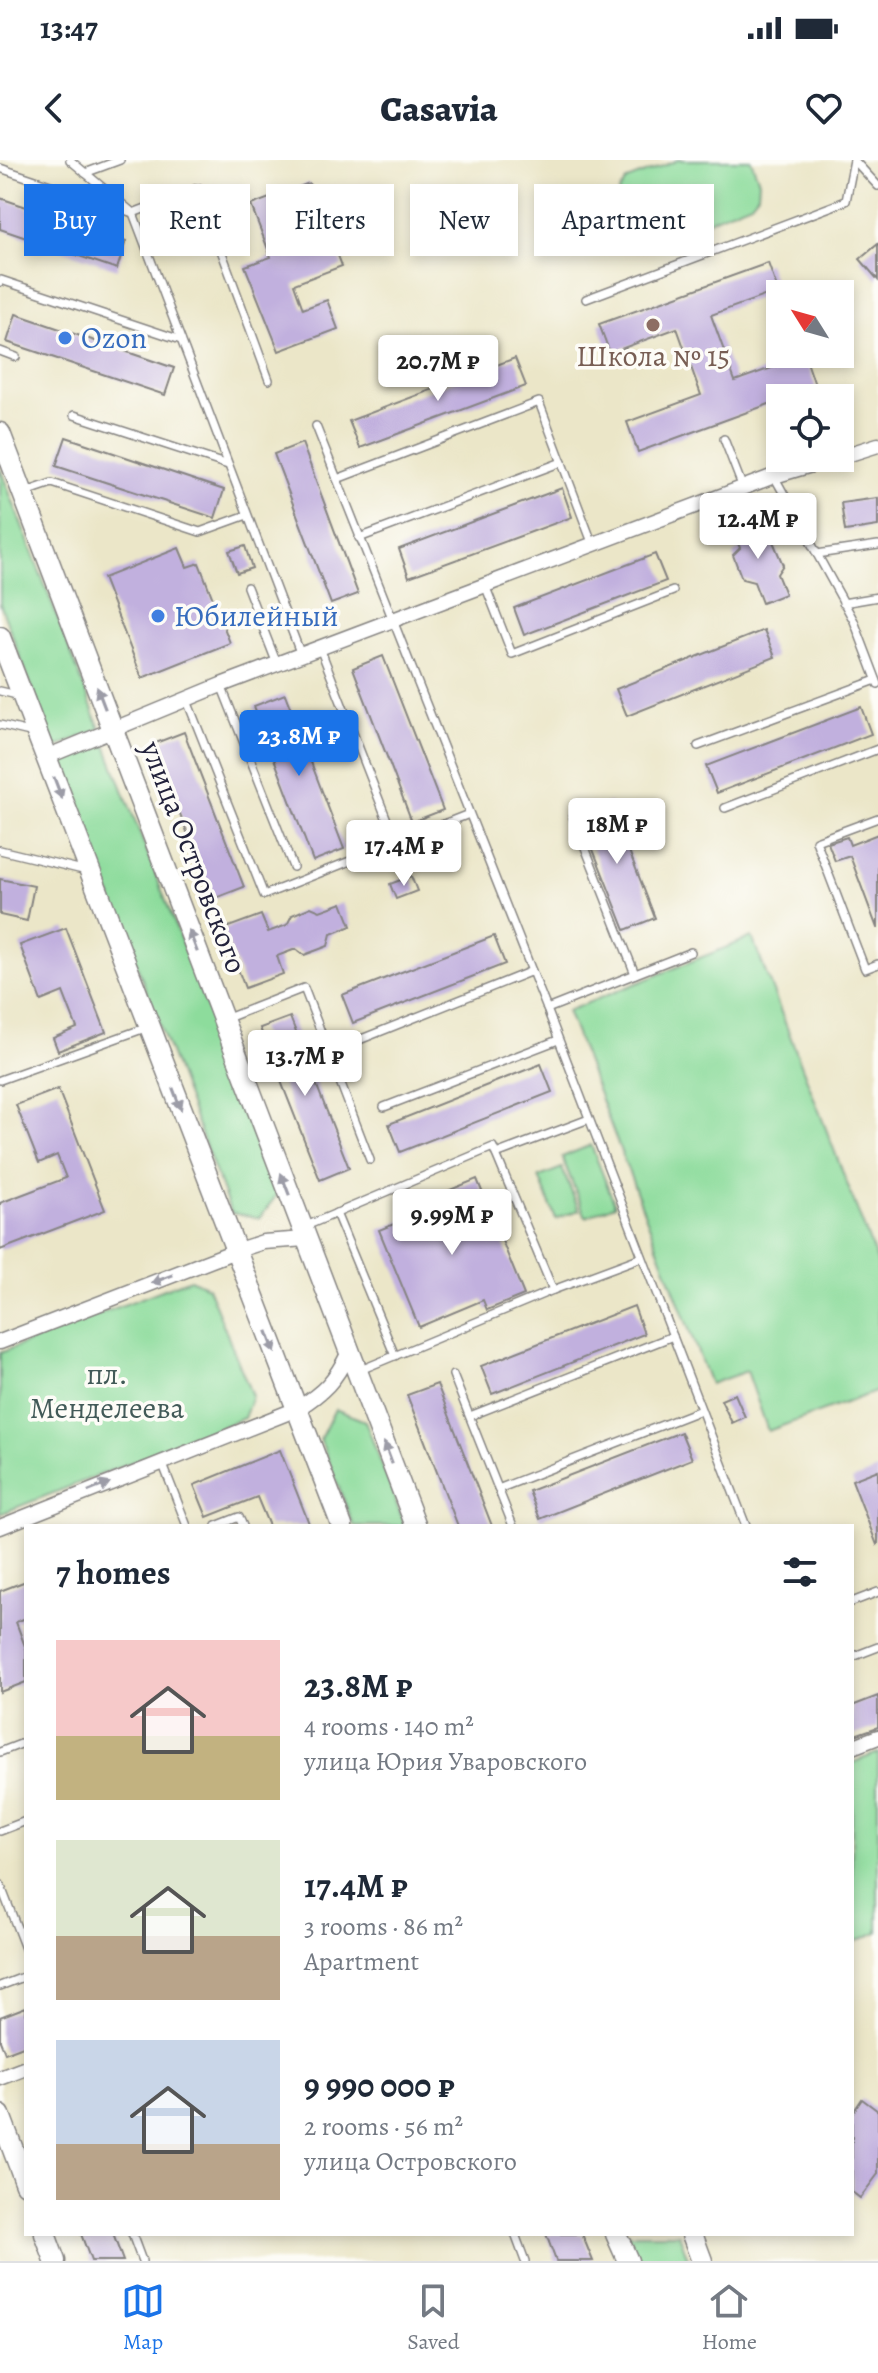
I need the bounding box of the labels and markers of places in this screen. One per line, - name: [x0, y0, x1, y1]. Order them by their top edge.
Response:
- marker: Школа № 15: [644, 316, 662, 334]
- place label: Ozon: [81, 318, 147, 358]
- marker: Ozon: [56, 329, 74, 347]
- pin: 20.7M ₽: [364, 335, 512, 403]
- place label: Школа № 15: [576, 336, 730, 376]
- pin: 12.4M ₽: [684, 493, 832, 561]
- place label: Юбилейный: [174, 596, 339, 636]
- marker: Юбилейный: [149, 607, 167, 625]
- pin: 23.8M ₽: [225, 710, 373, 778]
- pin: 18M ₽: [561, 798, 673, 866]
- pin: 17.4M ₽: [330, 820, 478, 888]
- pin: 13.7M ₽: [231, 1030, 379, 1098]
- pin: 9.99M ₽: [378, 1189, 526, 1257]

